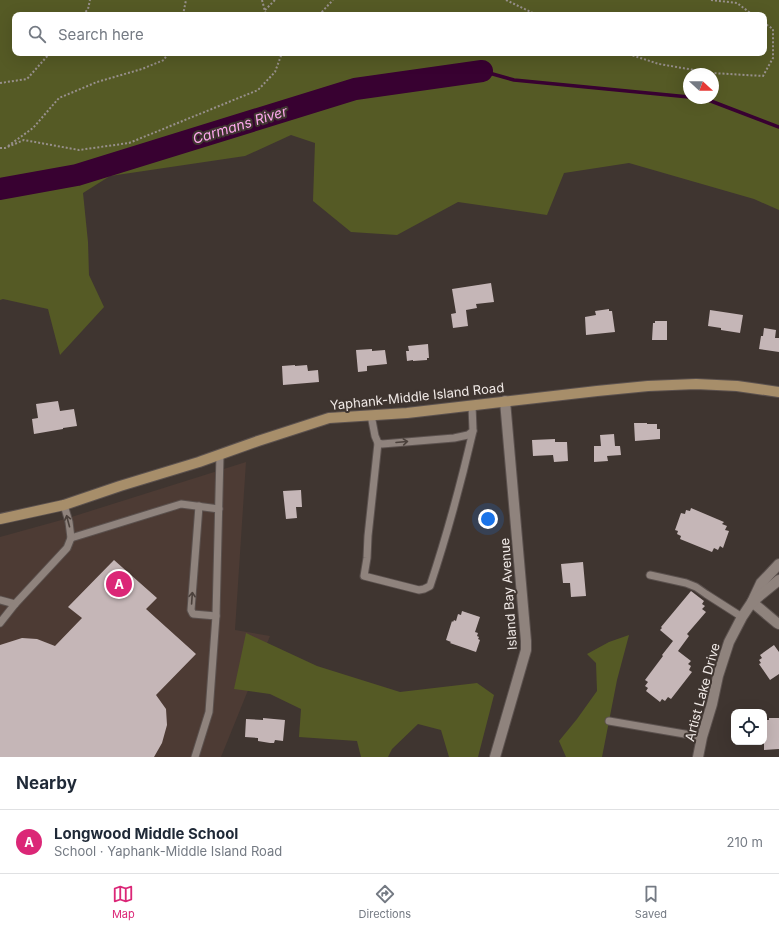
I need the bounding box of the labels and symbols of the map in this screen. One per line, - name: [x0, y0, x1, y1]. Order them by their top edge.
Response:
- north arrow: [683, 68, 719, 104]
- water label: Carmans River: [190, 102, 290, 147]
- street label: Yaphank-Middle Island Road: [329, 379, 505, 413]
- one-way arrow: [395, 439, 408, 446]
- your location: [478, 509, 498, 529]
- one-way arrow: [64, 515, 71, 528]
- street label: Island Bay Avenue: [496, 537, 520, 651]
- pin: A: [106, 569, 132, 599]
- one-way arrow: [189, 592, 196, 605]
- street label: Artist Lake Drive: [681, 641, 723, 743]

